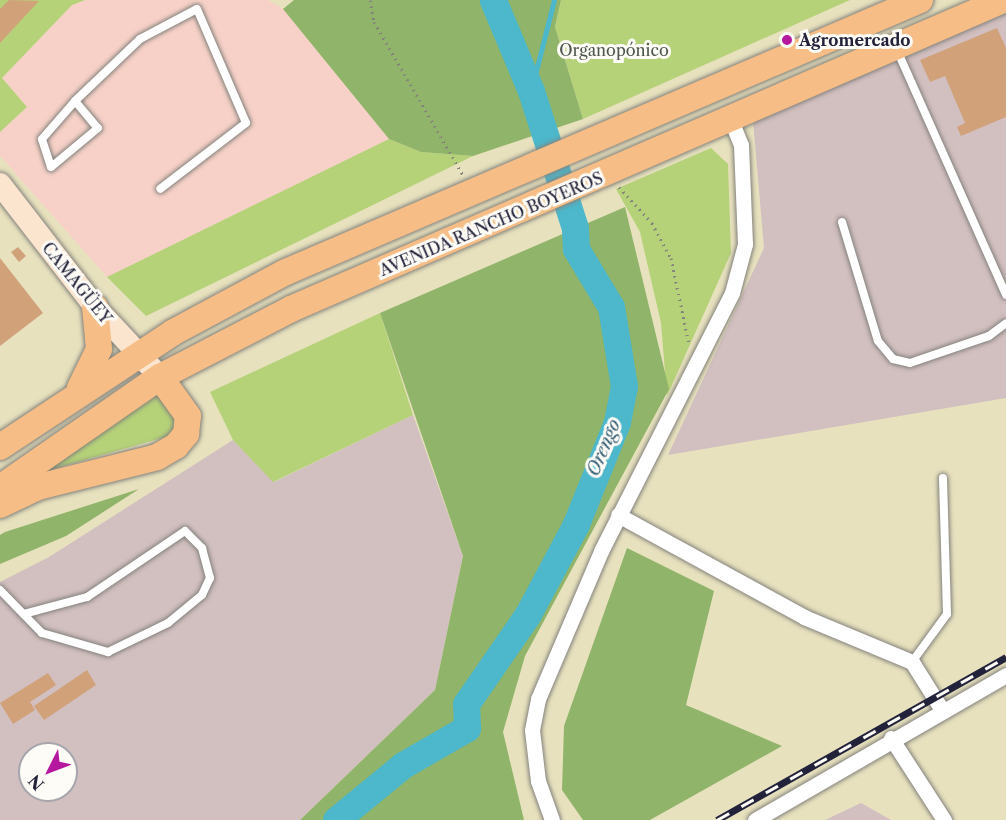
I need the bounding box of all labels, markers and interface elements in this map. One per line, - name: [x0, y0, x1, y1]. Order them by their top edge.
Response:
- place label: Agromercado: [799, 30, 911, 50]
- marker: Agromercado: [780, 33, 794, 47]
- park label: Organopónico: [559, 40, 669, 60]
- street label: AVENIDA RANCHO BOYEROS: [376, 168, 606, 280]
- street label: CAMAGÜEY: [38, 238, 116, 328]
- water label: Orengo: [582, 416, 626, 480]
- north arrow: [18, 742, 78, 802]
- text: N: [24, 771, 48, 795]

